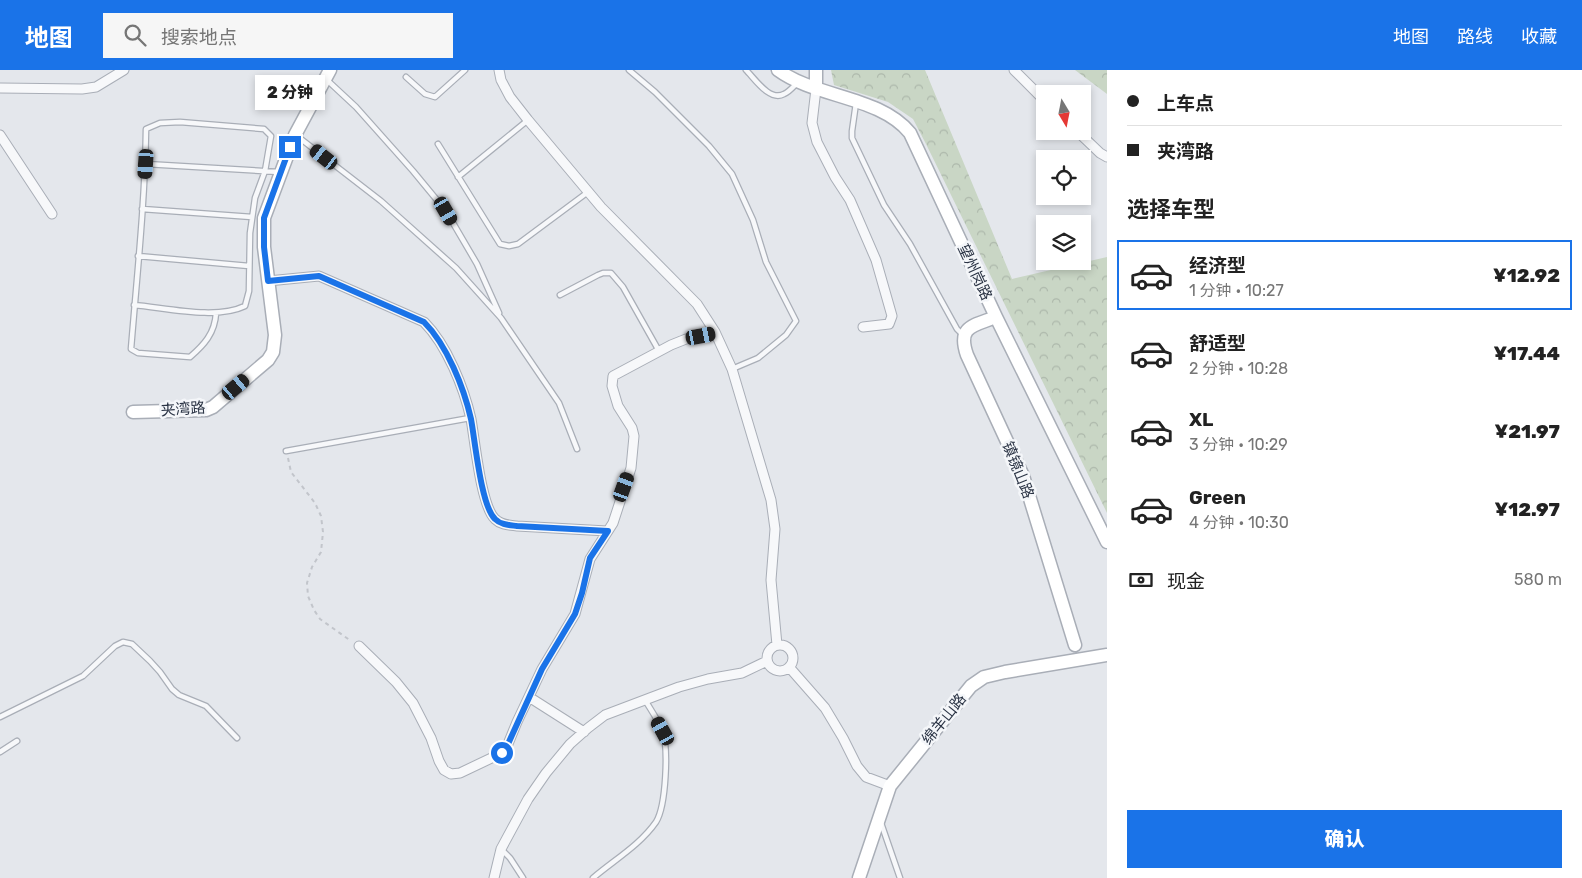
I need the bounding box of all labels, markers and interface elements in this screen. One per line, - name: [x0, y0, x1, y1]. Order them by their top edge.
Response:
- search box: [103, 13, 453, 58]
- icon: search: [121, 21, 149, 49]
- text: 地图: [25, 24, 73, 52]
- text: 搜索地点: [161, 26, 237, 49]
- text: 地图: [1393, 26, 1429, 48]
- text: 路线: [1457, 26, 1493, 48]
- text: 收藏: [1521, 26, 1557, 48]
- callout: 2 分钟: [255, 75, 325, 110]
- text: 2 分钟: [267, 83, 313, 102]
- north arrow: [1036, 85, 1091, 140]
- map controls: [1036, 85, 1091, 270]
- text: 上车点: [1157, 92, 1214, 115]
- route end: [279, 136, 301, 158]
- text: 夹湾路: [1157, 140, 1214, 163]
- car: [307, 142, 340, 172]
- car: [137, 149, 154, 179]
- button: locate: [1036, 150, 1091, 205]
- car: [432, 194, 459, 228]
- text: 选择车型: [1127, 196, 1215, 223]
- button: layers: [1036, 215, 1091, 270]
- street label: 望州岗路: [954, 241, 996, 303]
- icon: car: [1129, 253, 1174, 298]
- text: 经济型: [1189, 254, 1246, 277]
- text: ¥12.92: [1493, 264, 1560, 287]
- text: 1 分钟 · 10:27: [1189, 281, 1284, 300]
- car: [684, 326, 717, 346]
- icon: car: [1129, 331, 1174, 376]
- text: 舒适型: [1189, 332, 1246, 355]
- text: ¥17.44: [1493, 342, 1560, 365]
- text: 2 分钟 · 10:28: [1189, 359, 1288, 378]
- car: [219, 372, 252, 402]
- street label: 夹湾路: [160, 398, 206, 420]
- text: XL: [1189, 408, 1213, 431]
- icon: car: [1129, 409, 1174, 454]
- text: ¥21.97: [1495, 420, 1560, 443]
- text: 3 分钟 · 10:29: [1189, 435, 1288, 454]
- street label: 镇镜山路: [998, 439, 1038, 501]
- car: [611, 470, 636, 504]
- text: Green: [1189, 486, 1246, 509]
- icon: car: [1129, 487, 1174, 532]
- text: ¥12.97: [1495, 498, 1560, 521]
- text: 4 分钟 · 10:30: [1189, 513, 1289, 532]
- icon: cash: [1127, 566, 1155, 594]
- text: 现金: [1167, 570, 1205, 593]
- text: 580 m: [1514, 570, 1562, 589]
- street label: 绵羊山路: [918, 690, 970, 748]
- car: [649, 714, 676, 748]
- route start: [491, 742, 513, 764]
- button: 确认: [1127, 810, 1562, 868]

